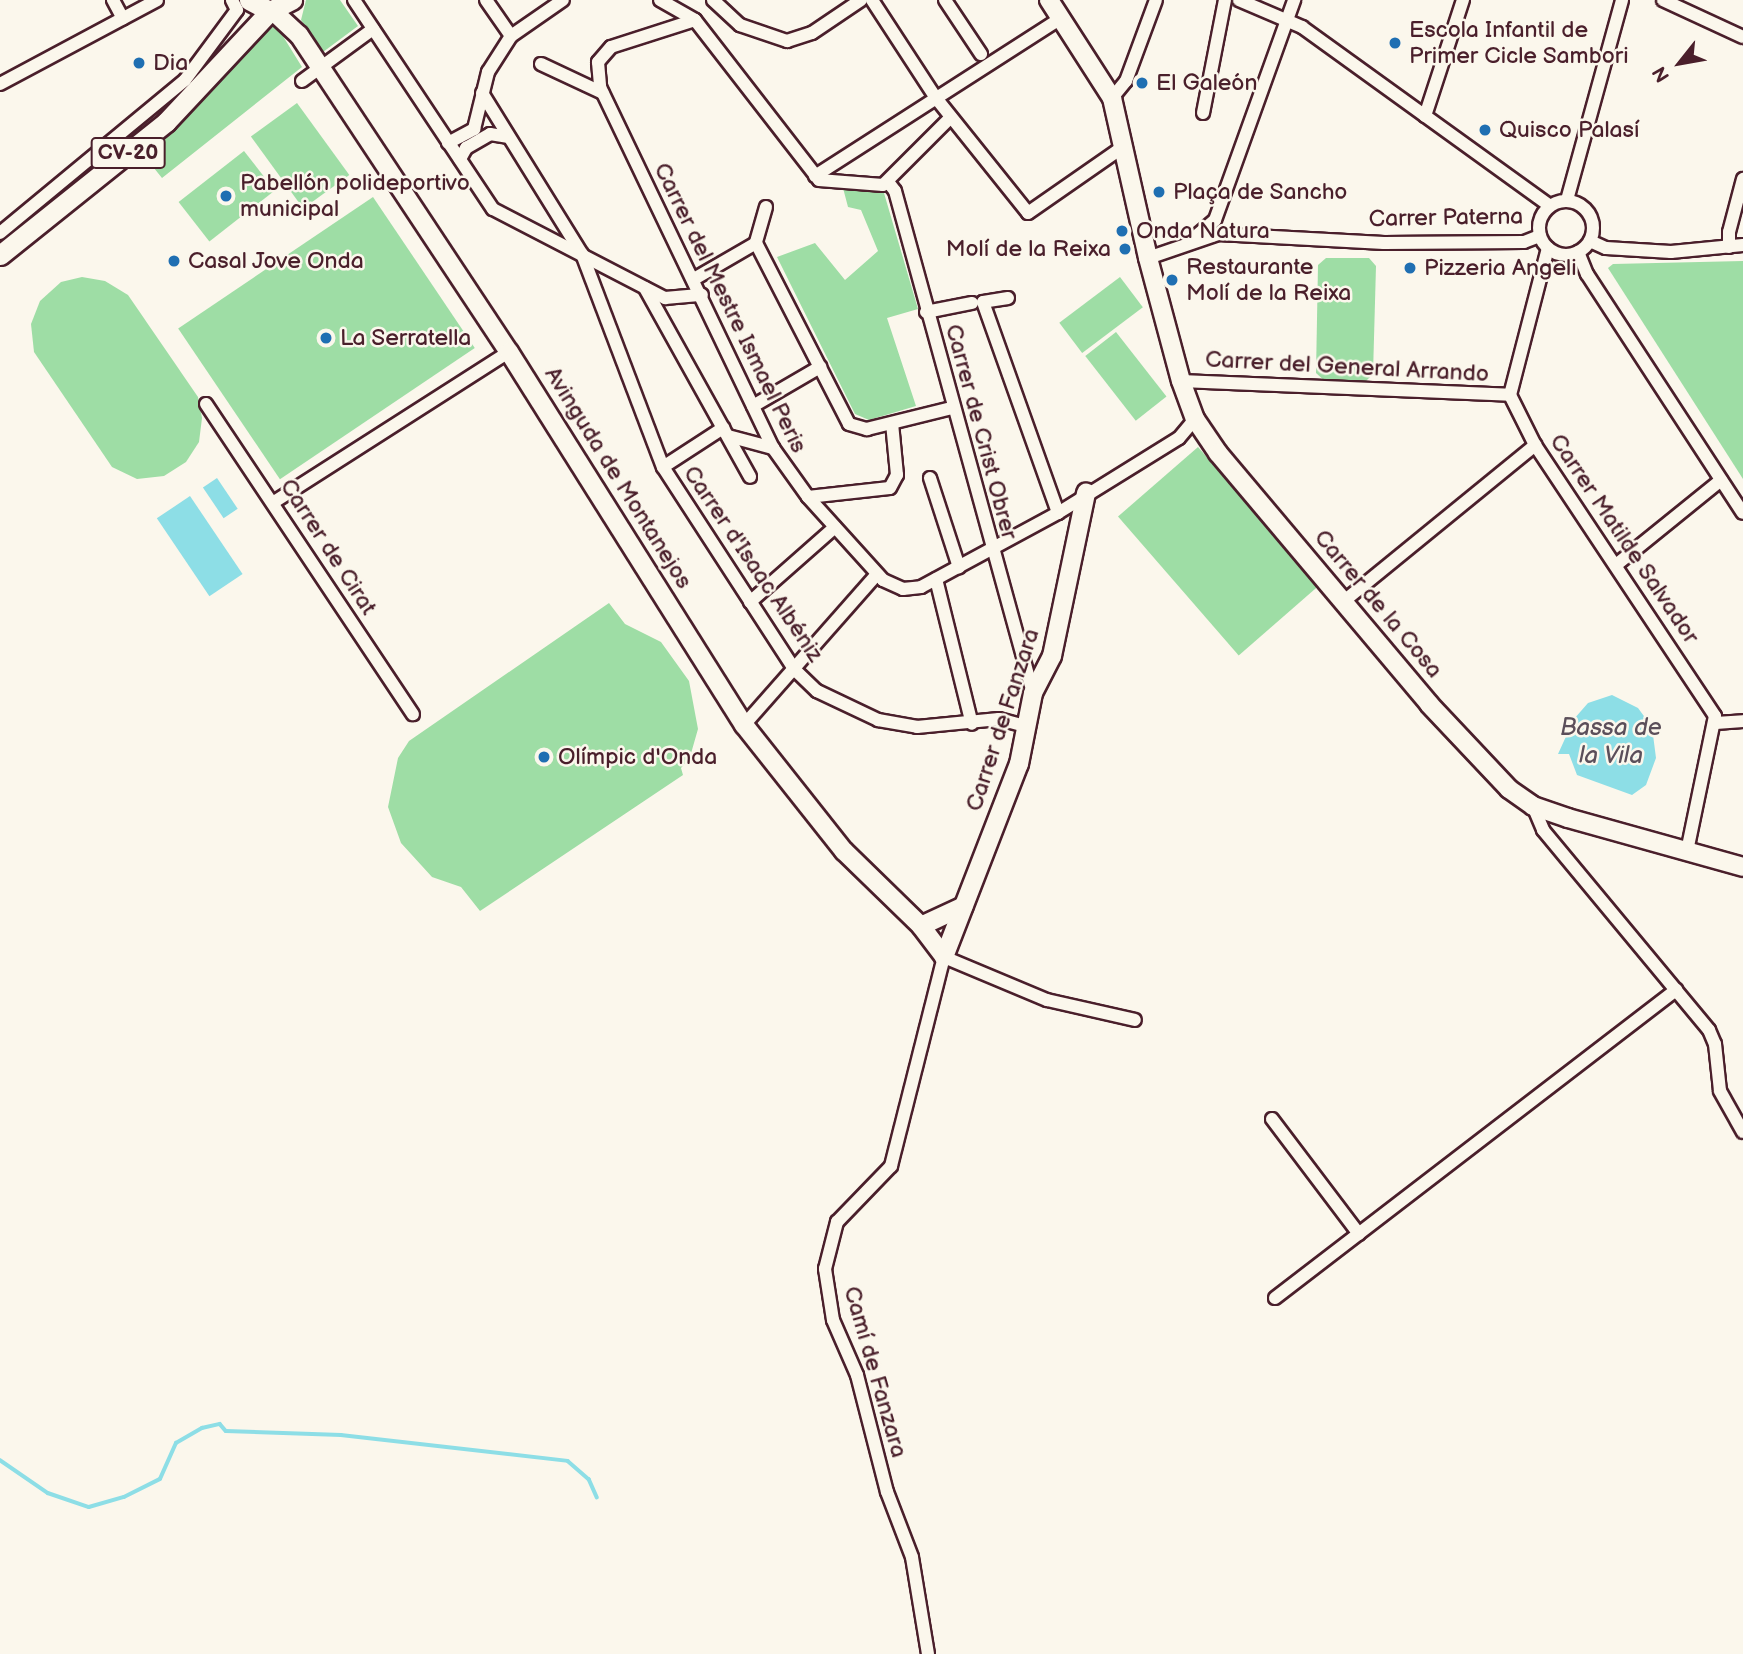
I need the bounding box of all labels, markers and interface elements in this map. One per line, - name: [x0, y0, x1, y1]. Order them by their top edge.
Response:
- place label: Escola Infantil de Primer Cicle Sambori: [1409, 16, 1629, 70]
- north arrow: [1645, 28, 1715, 98]
- marker: Escola Infantil de Primer Cicle Sambori: [1387, 35, 1403, 51]
- place label: Dia: [153, 49, 188, 77]
- marker: Dia: [131, 55, 147, 71]
- text: N: [1648, 62, 1675, 86]
- place label: El Galeón: [1156, 69, 1257, 97]
- marker: El Galeón: [1134, 75, 1150, 91]
- place label: Quisco Palasí: [1499, 116, 1639, 144]
- marker: Quisco Palasí: [1477, 122, 1493, 138]
- road number: CV-20: [90, 136, 166, 170]
- street label: Carrer del Mestre Ismael Peris: [648, 158, 812, 458]
- place label: Pabellón polideportivo municipal: [240, 169, 470, 223]
- place label: Plaça de Sancho: [1173, 178, 1348, 206]
- marker: Plaça de Sancho: [1151, 184, 1167, 200]
- marker: Pabellón polideportivo municipal: [218, 188, 234, 204]
- street label: Carrer Paterna: [1369, 203, 1523, 233]
- place label: Onda Natura: [1136, 217, 1270, 245]
- marker: Onda Natura: [1114, 223, 1130, 239]
- place label: Molí de la Reixa: [946, 235, 1111, 263]
- marker: Molí de la Reixa: [1117, 241, 1133, 257]
- place label: Casal Jove Onda: [188, 247, 365, 275]
- marker: Casal Jove Onda: [166, 253, 182, 269]
- place label: Restaurante Molí de la Reixa: [1186, 253, 1351, 307]
- place label: Pizzeria Angeli: [1424, 254, 1577, 282]
- marker: Pizzeria Angeli: [1402, 260, 1418, 276]
- marker: Restaurante Molí de la Reixa: [1164, 272, 1180, 288]
- street label: Carrer de Crist Obrer: [939, 321, 1023, 543]
- place label: La Serratella: [340, 324, 472, 352]
- marker: La Serratella: [318, 330, 334, 346]
- street label: Carrer del General Arrando: [1204, 346, 1490, 388]
- street label: Avinguda de Montanejos: [538, 362, 698, 594]
- street label: Carrer Matilde Salvador: [1543, 429, 1705, 649]
- street label: Carrer d'Isaac Albéniz: [677, 461, 829, 667]
- street label: Carrer de Cirat: [274, 474, 382, 620]
- street label: Carrer de la Cosa: [1308, 524, 1448, 684]
- street label: Carrer de Fanzara: [960, 625, 1046, 815]
- water label: Bassa de la Vila: [1560, 714, 1662, 770]
- place label: Olímpic d'Onda: [558, 743, 717, 771]
- marker: Olímpic d'Onda: [536, 749, 552, 765]
- street label: Camí de Fanzara: [837, 1283, 913, 1461]

